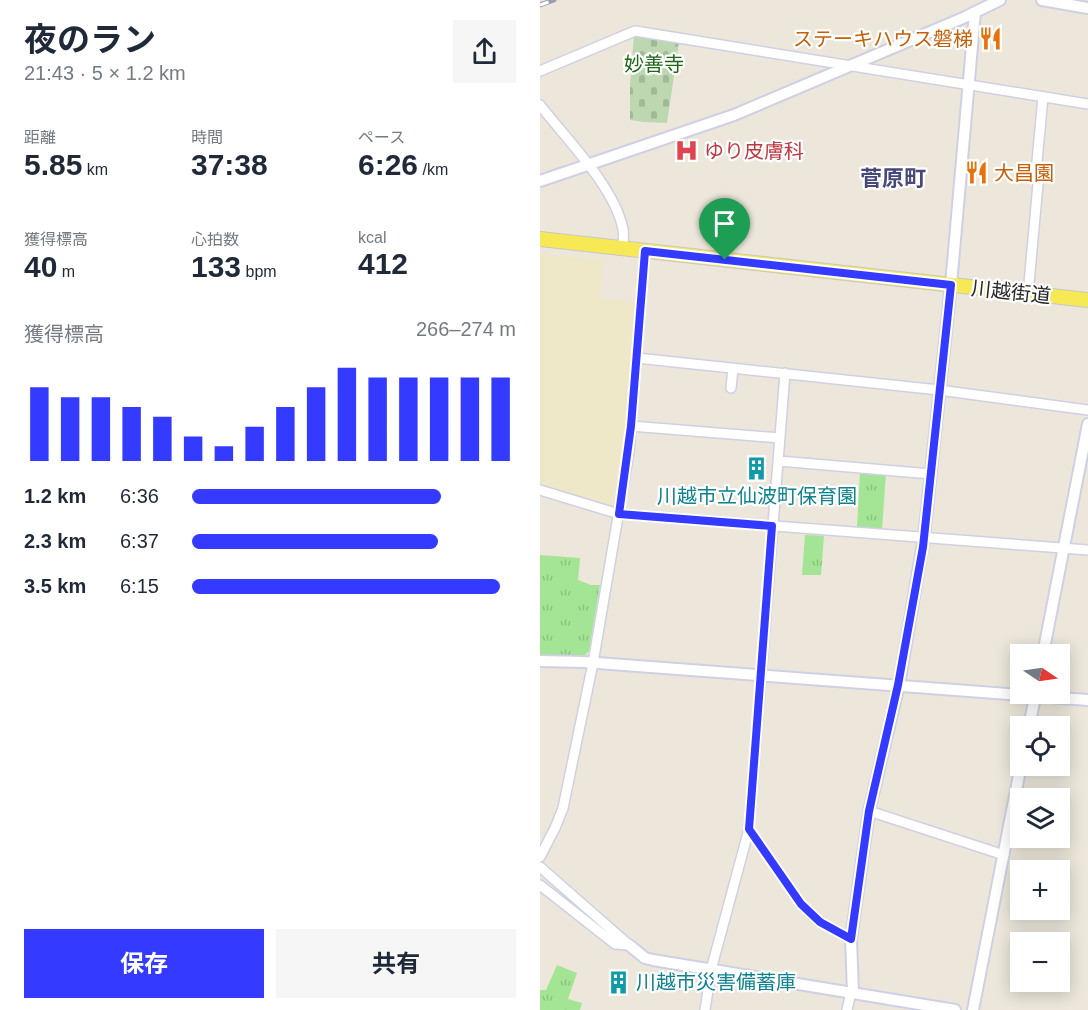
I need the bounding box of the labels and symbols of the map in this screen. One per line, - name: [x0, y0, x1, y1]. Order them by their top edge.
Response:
- restaurant icon: ステーキハウス磐梯: [978, 26, 1004, 52]
- place label: ステーキハウス磐梯: [793, 28, 973, 50]
- park label: 妙善寺: [624, 53, 684, 75]
- hospital icon: ゆり皮膚科: [673, 138, 699, 164]
- place label: ゆり皮膚科: [704, 140, 804, 162]
- restaurant icon: 大昌園: [963, 160, 989, 186]
- place label: 大昌園: [994, 162, 1054, 184]
- district label: 菅原町: [860, 166, 926, 191]
- pin: [699, 198, 750, 260]
- street label: 川越街道: [970, 277, 1052, 307]
- building icon: 川越市立仙波町保育園: [744, 456, 770, 482]
- place label: 川越市立仙波町保育園: [657, 485, 857, 507]
- north arrow: [1010, 644, 1070, 704]
- building icon: 川越市災害備蓄庫: [605, 969, 631, 995]
- place label: 川越市災害備蓄庫: [636, 971, 796, 993]

